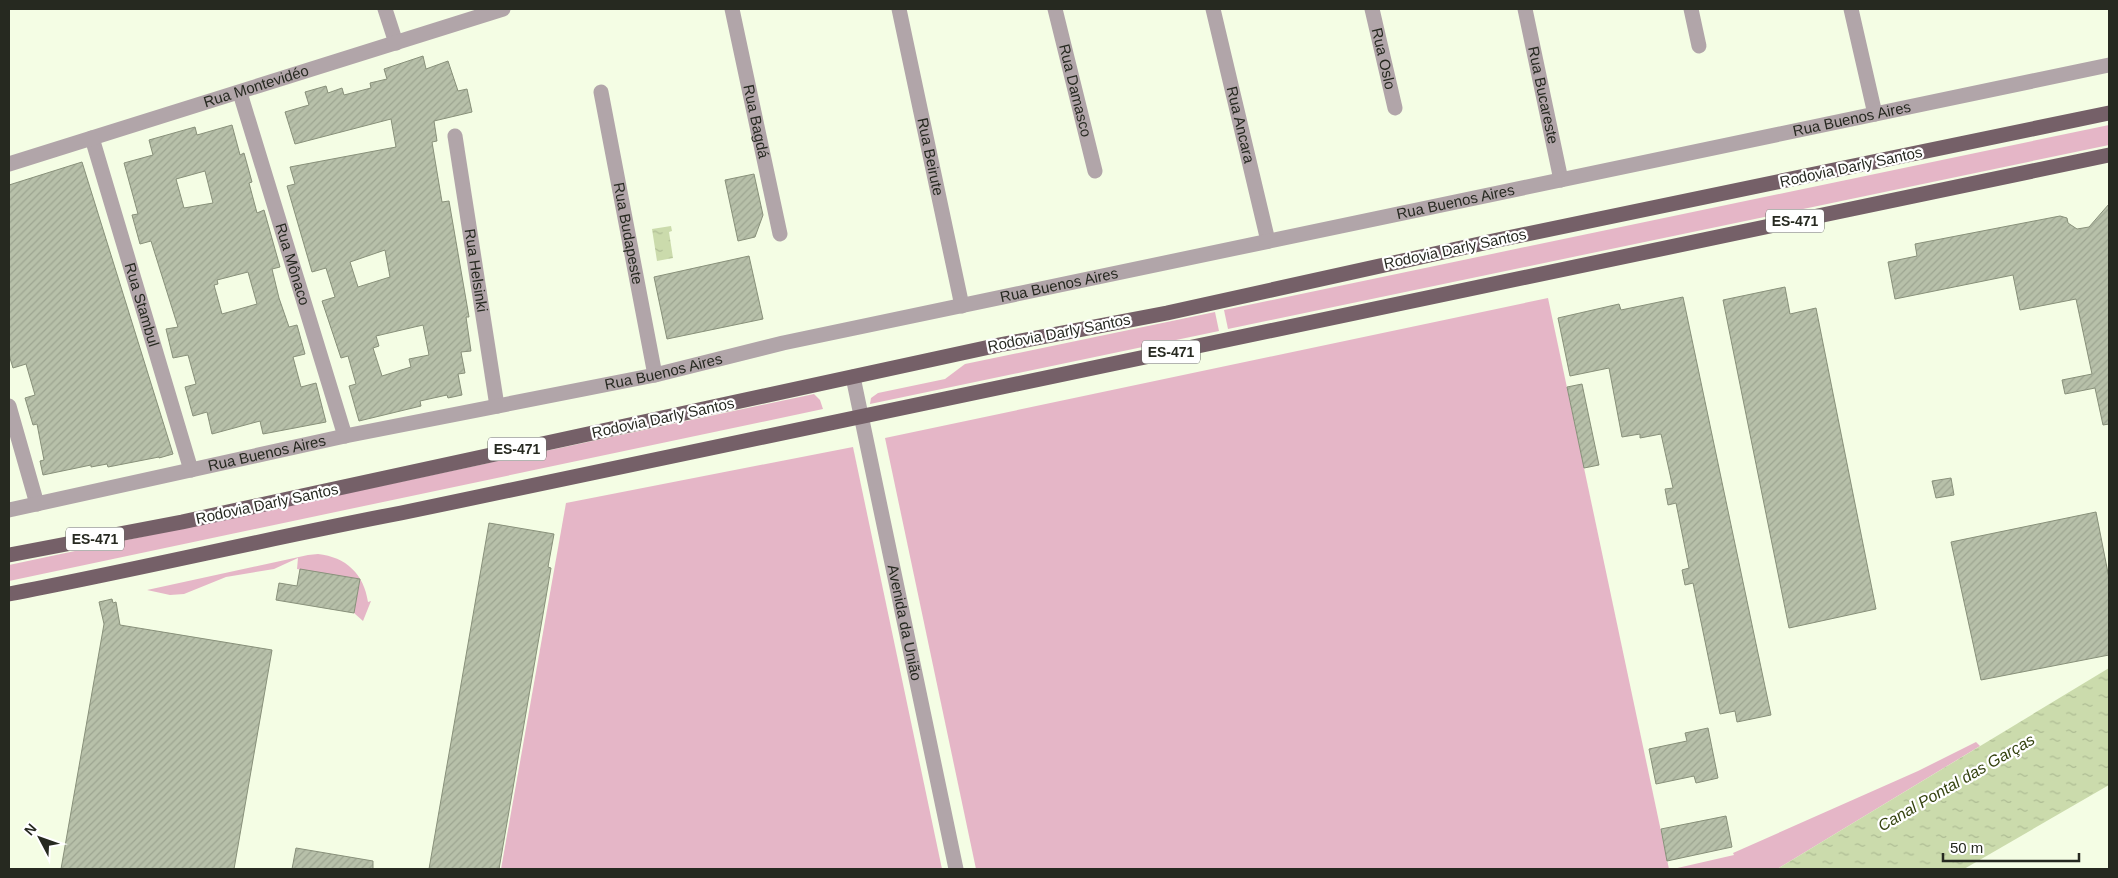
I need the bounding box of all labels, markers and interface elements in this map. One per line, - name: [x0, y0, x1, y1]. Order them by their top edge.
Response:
- street label: Rua Oslo: [1369, 26, 1399, 91]
- street label: Rua Damasco: [1056, 42, 1095, 139]
- street label: Rua Bucareste: [1525, 45, 1562, 145]
- street label: Rua Montevidéo: [201, 62, 311, 110]
- street label: Rua Bagdá: [740, 83, 773, 161]
- street label: Rua Ancara: [1224, 85, 1258, 165]
- street label: Rua Buenos Aires: [1791, 98, 1912, 139]
- street label: Rua Beirute: [914, 116, 947, 197]
- street label: Rodovia Darly Santos: [1778, 143, 1924, 190]
- street label: Rua Budapeste: [610, 181, 647, 286]
- street label: Rua Buenos Aires: [1395, 181, 1516, 222]
- road number: ES-471: [1766, 210, 1824, 232]
- street label: Rua Mônaco: [272, 221, 313, 307]
- street label: Rodovia Darly Santos: [1382, 225, 1528, 272]
- street label: Rua Helsinki: [462, 227, 491, 313]
- street label: Rua Stambul: [122, 261, 163, 349]
- street label: Rua Buenos Aires: [998, 264, 1119, 305]
- street label: Rodovia Darly Santos: [986, 310, 1132, 355]
- road number: ES-471: [1142, 341, 1200, 364]
- street label: Rua Buenos Aires: [603, 350, 724, 393]
- street label: Rodovia Darly Santos: [590, 394, 736, 441]
- street label: Rua Buenos Aires: [206, 432, 327, 474]
- road number: ES-471: [488, 438, 546, 460]
- street label: Rodovia Darly Santos: [194, 480, 340, 527]
- road number: ES-471: [66, 528, 124, 550]
- street label: Avenida da União: [884, 563, 925, 682]
- water label: Canal Pontal das Garças: [1875, 731, 2038, 834]
- north arrow: [15, 813, 65, 863]
- text: N: [21, 820, 40, 839]
- scale bar: [1943, 830, 2079, 862]
- text: 50 m: [1950, 839, 1983, 856]

